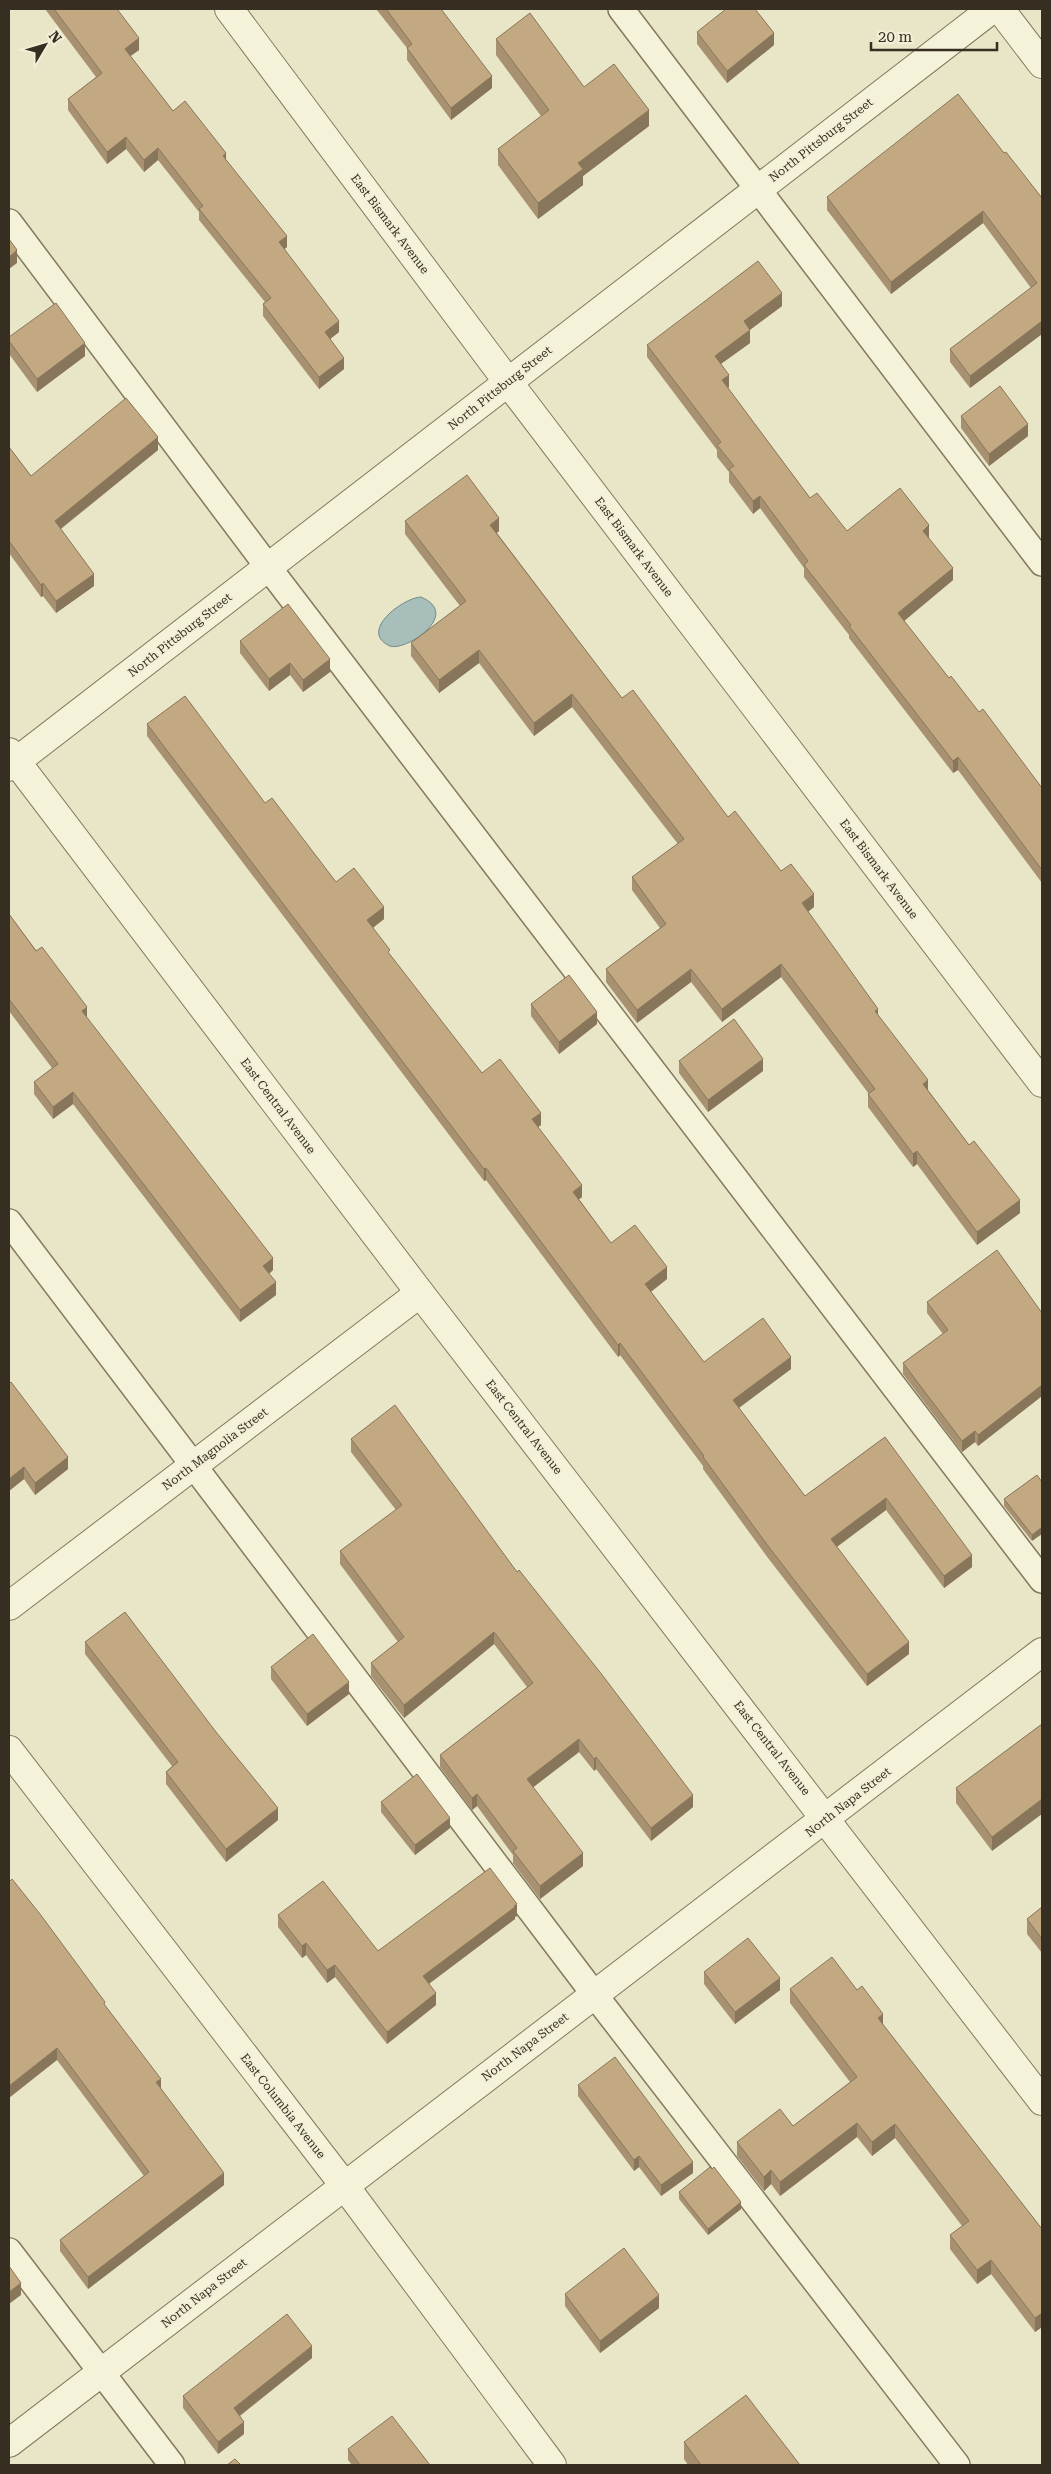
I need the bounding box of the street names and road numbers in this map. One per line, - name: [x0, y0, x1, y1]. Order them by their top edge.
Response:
- street label: North Pittsburg Street: [766, 95, 876, 185]
- street label: East Bismark Avenue: [348, 171, 432, 277]
- street label: North Pittsburg Street: [445, 343, 555, 433]
- street label: East Bismark Avenue: [592, 494, 676, 600]
- street label: North Pittsburg Street: [125, 590, 235, 680]
- street label: East Bismark Avenue: [837, 816, 921, 922]
- street label: East Central Avenue: [237, 1055, 319, 1157]
- street label: East Central Avenue: [483, 1377, 565, 1477]
- street label: North Magnolia Street: [159, 1404, 271, 1493]
- street label: East Central Avenue: [731, 1698, 813, 1798]
- street label: North Napa Street: [802, 1764, 894, 1840]
- street label: North Napa Street: [479, 2010, 571, 2084]
- street label: East Columbia Avenue: [238, 2051, 329, 2162]
- street label: North Napa Street: [158, 2255, 250, 2331]

